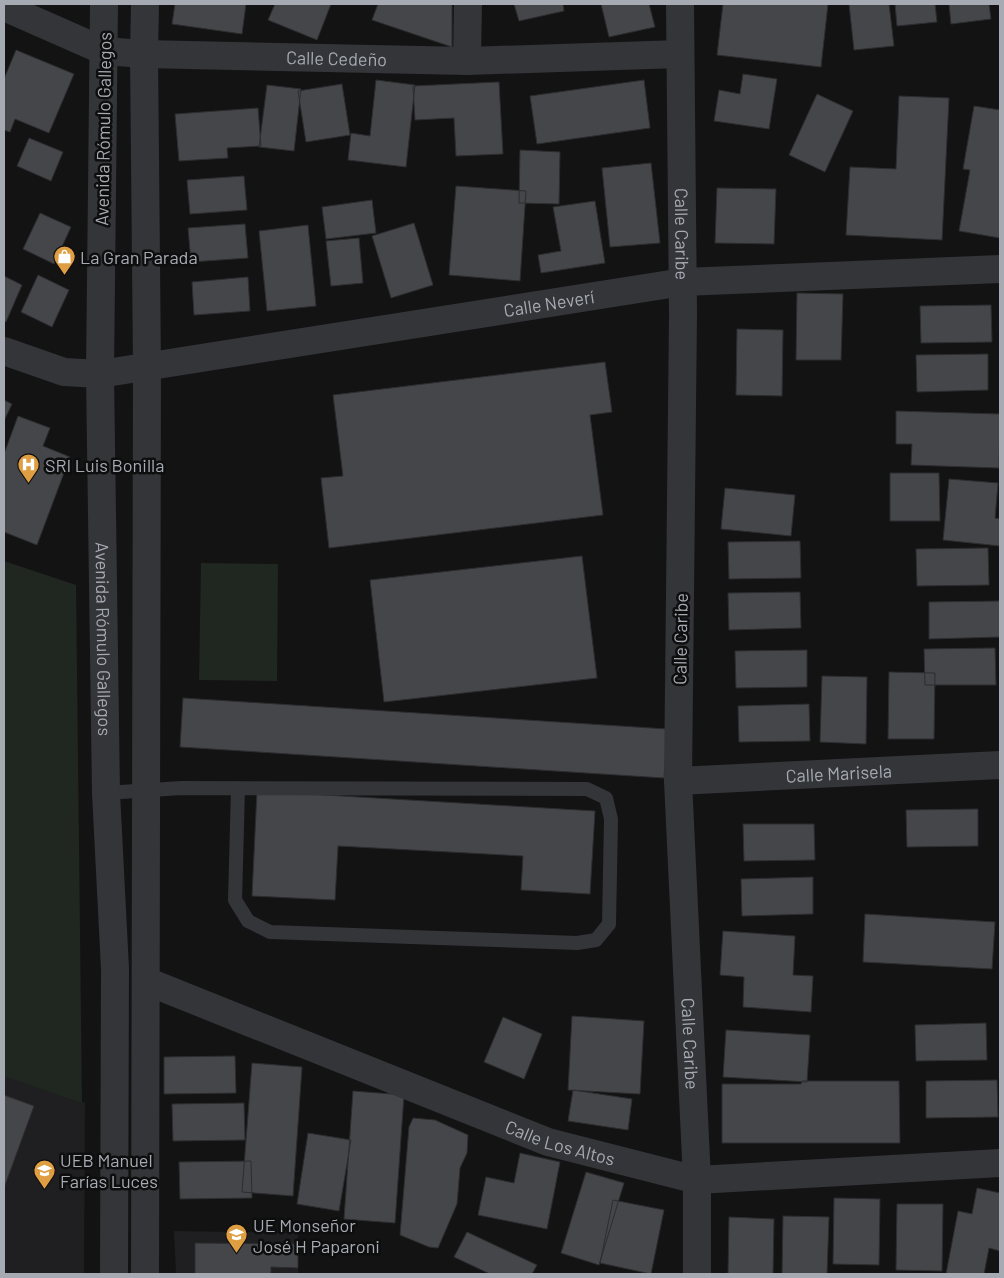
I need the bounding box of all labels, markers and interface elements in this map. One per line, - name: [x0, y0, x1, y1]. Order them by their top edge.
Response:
- street label: Avenida Rómulo Gallegos: [90, 32, 116, 226]
- street label: Calle Cedeño: [286, 46, 387, 70]
- street label: Calle Caribe: [671, 188, 694, 280]
- shop icon: La Gran Parada: [52, 245, 76, 276]
- place label: La Gran Parada: [80, 246, 198, 268]
- street label: Calle Neverí: [502, 285, 596, 321]
- hospital icon: SRI Luis Bonilla: [17, 453, 41, 484]
- place label: SRI Luis Bonilla: [45, 454, 164, 476]
- street label: Avenida Rómulo Gallegos: [91, 542, 116, 736]
- street label: Calle Caribe: [668, 593, 692, 685]
- street label: Calle Marisela: [785, 759, 892, 787]
- street label: Calle Caribe: [677, 997, 704, 1090]
- street label: Calle Los Altos: [502, 1115, 617, 1170]
- place label: UEB Manuel Farías Luces: [60, 1149, 158, 1192]
- school or university icon: UEB Manuel Farías Luces: [32, 1158, 56, 1189]
- place label: UE Monseñor José H Paparoni: [253, 1214, 380, 1257]
- school or university icon: UE Monseñor José H Paparoni: [225, 1223, 249, 1254]

